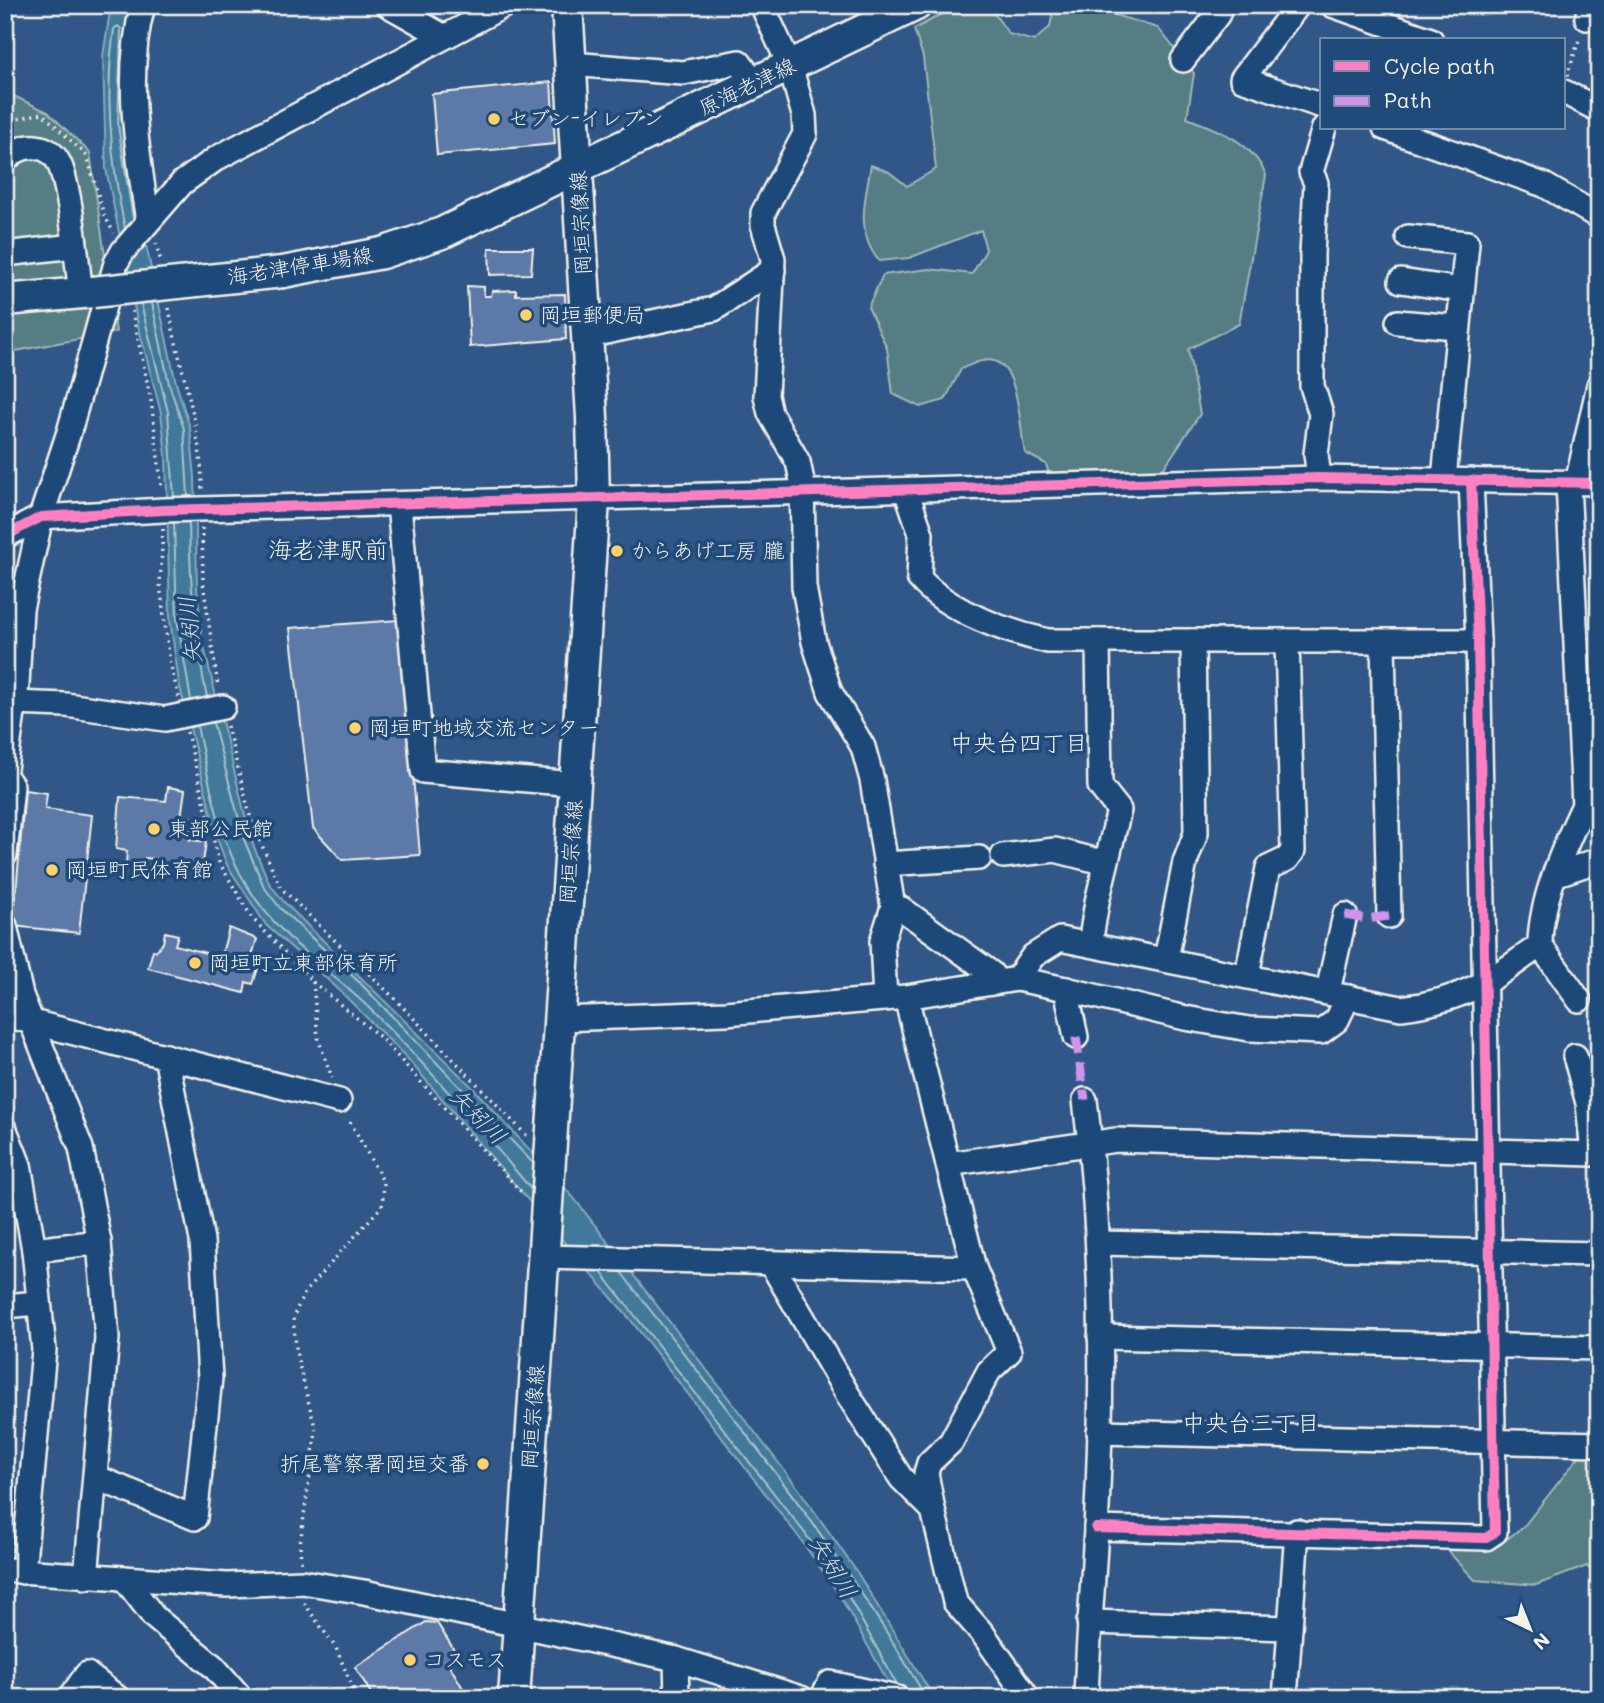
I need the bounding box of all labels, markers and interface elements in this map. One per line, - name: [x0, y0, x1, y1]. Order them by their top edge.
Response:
- legend: [1320, 38, 1566, 130]
- street label: 原海老津線: [693, 51, 799, 121]
- text: Cycle path: [1384, 52, 1494, 79]
- text: Path: [1384, 86, 1431, 113]
- place label: セブン-イレブン: [508, 104, 664, 131]
- marker: セブン-イレブン: [486, 111, 502, 127]
- street label: 岡垣宗像線: [563, 170, 596, 276]
- street label: 海老津停車場線: [225, 240, 374, 289]
- place label: 岡垣郵便局: [540, 300, 645, 327]
- marker: 岡垣郵便局: [518, 307, 534, 323]
- district label: 海老津駅前: [268, 533, 388, 564]
- place label: からあげ工房 朧: [631, 536, 784, 563]
- marker: からあげ工房 朧: [609, 543, 625, 559]
- water label: 矢矧川: [170, 594, 208, 666]
- place label: 岡垣町地域交流センター: [369, 713, 599, 740]
- marker: 岡垣町地域交流センター: [347, 720, 363, 736]
- district label: 中央台四丁目: [950, 727, 1088, 757]
- street label: 岡垣宗像線: [552, 799, 587, 905]
- place label: 東部公民館: [168, 814, 273, 841]
- marker: 東部公民館: [146, 821, 162, 837]
- place label: 岡垣町民体育館: [66, 855, 213, 882]
- marker: 岡垣町民体育館: [44, 862, 60, 878]
- place label: 岡垣町立東部保育所: [209, 948, 398, 975]
- marker: 岡垣町立東部保育所: [187, 955, 203, 971]
- water label: 矢矧川: [444, 1080, 514, 1150]
- street label: 岡垣宗像線: [514, 1364, 549, 1470]
- district label: 中央台三丁目: [1182, 1407, 1320, 1437]
- place label: 折尾警察署岡垣交番: [280, 1449, 469, 1476]
- marker: 折尾警察署岡垣交番: [475, 1456, 491, 1472]
- water label: 矢矧川: [803, 1529, 864, 1604]
- north arrow: [1496, 1594, 1566, 1664]
- text: N: [1528, 1628, 1556, 1656]
- place label: コスモス: [424, 1645, 507, 1672]
- marker: コスモス: [402, 1652, 418, 1668]

